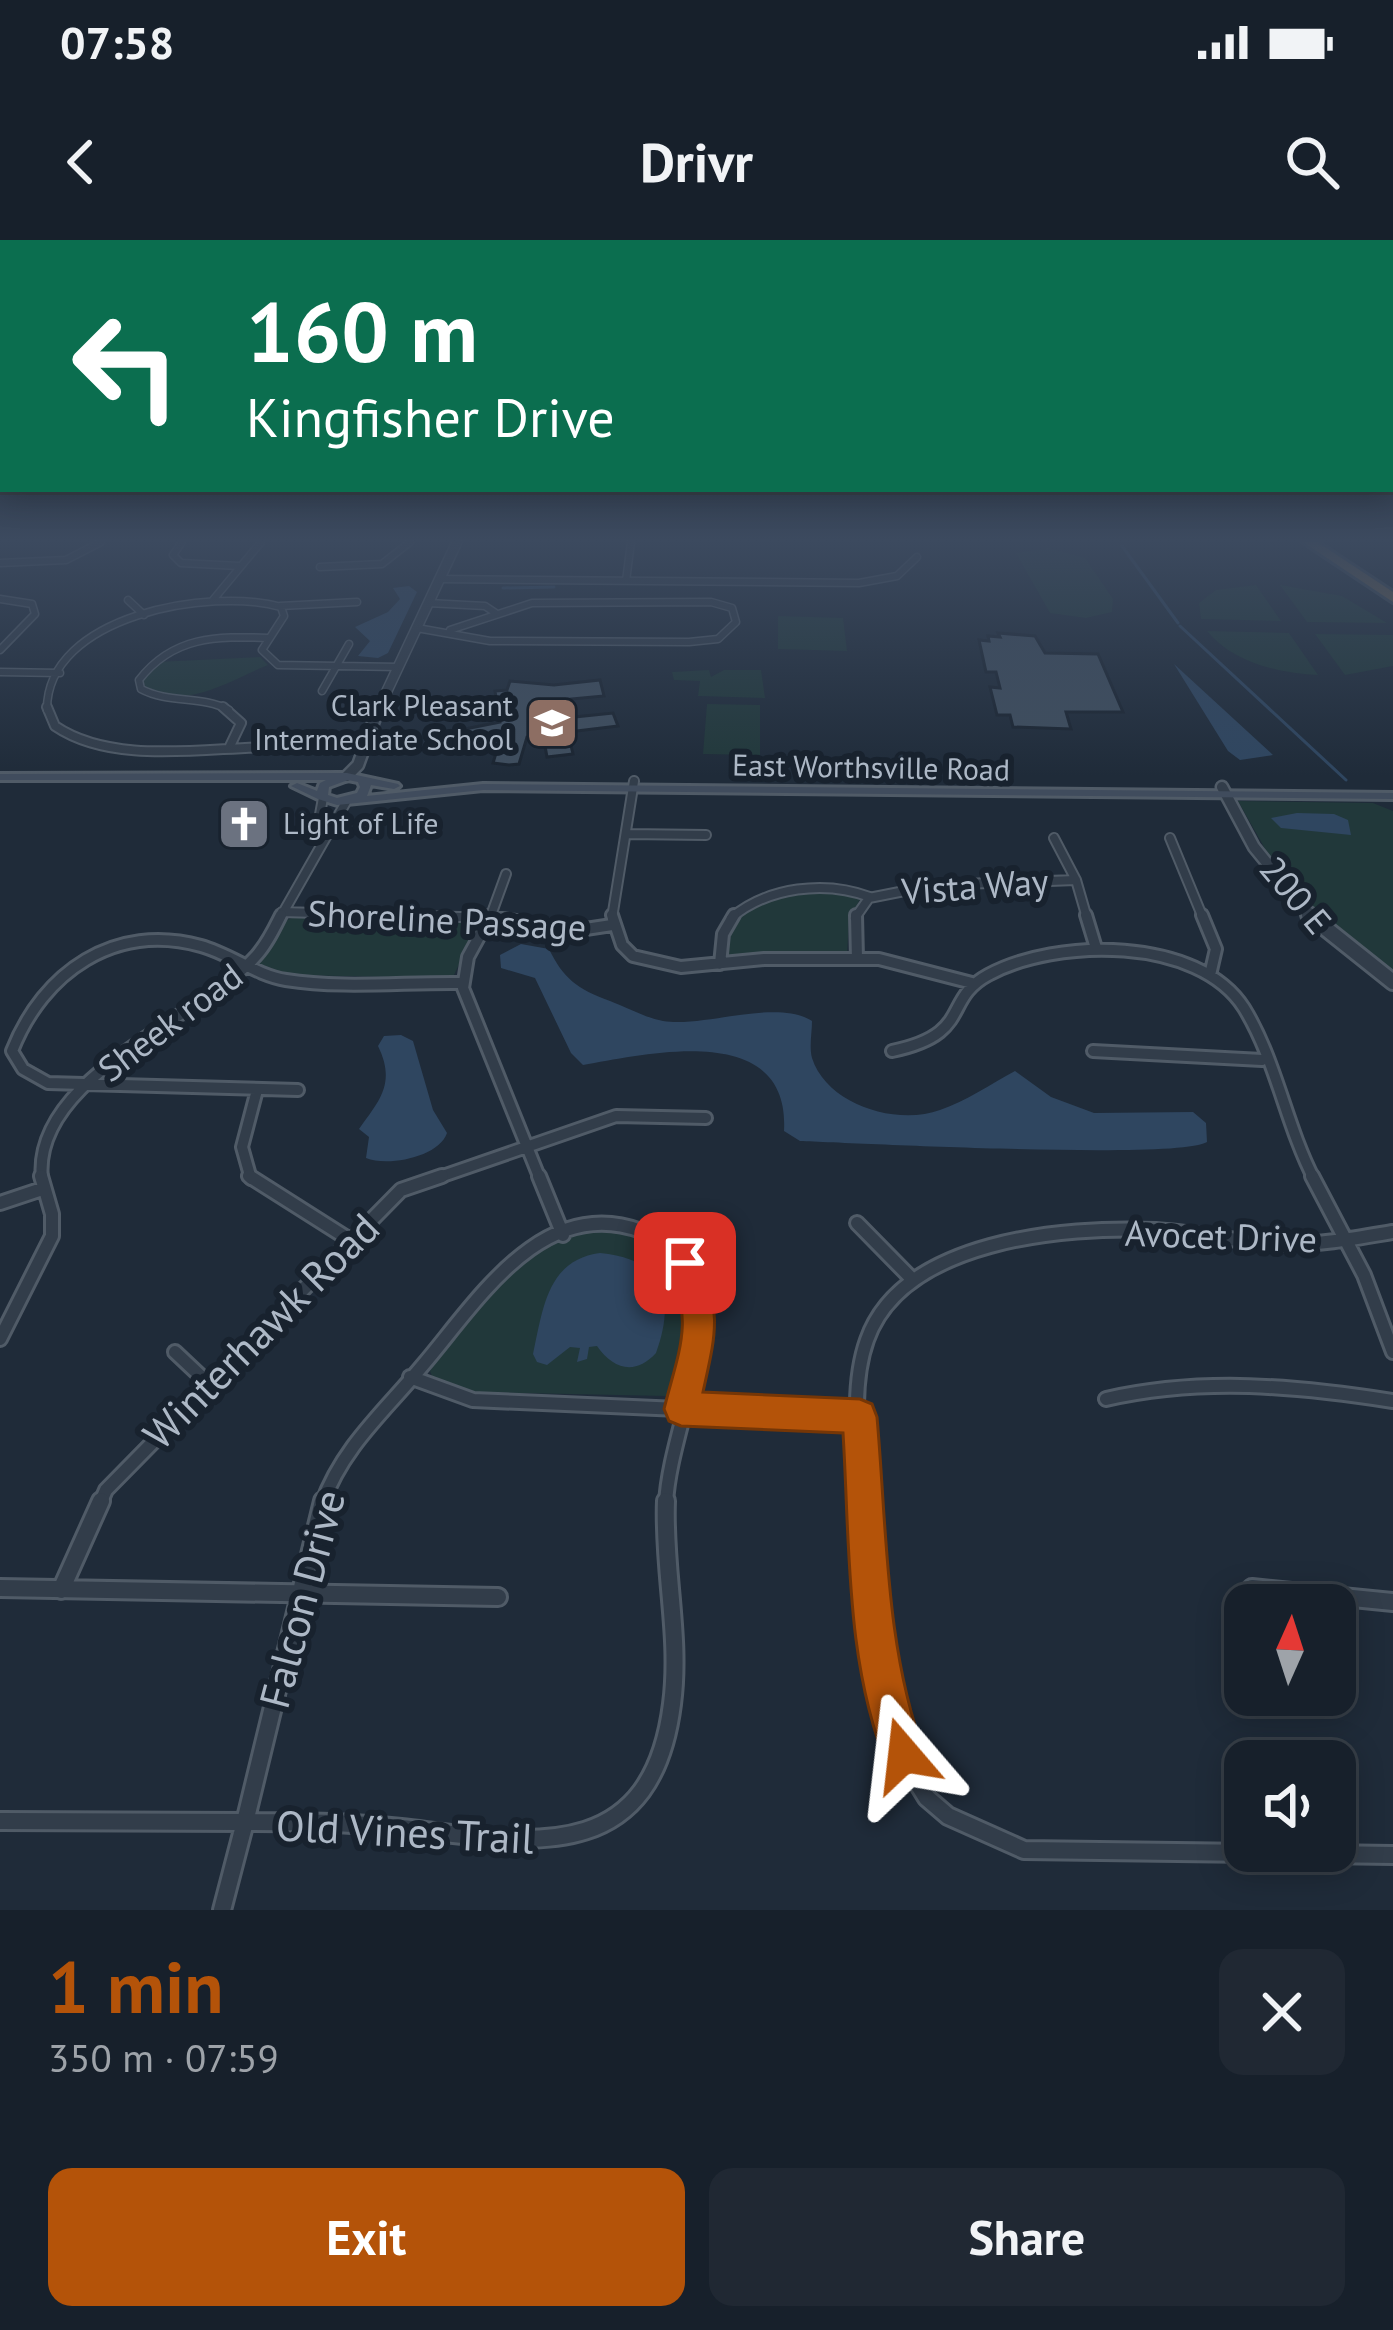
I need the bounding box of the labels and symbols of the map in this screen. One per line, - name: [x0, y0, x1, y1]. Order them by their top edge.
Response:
- place label: Clark Pleasant Intermediate School: [254, 685, 513, 758]
- school or university icon: Clark Pleasant Intermediate School: [524, 695, 580, 751]
- street label: East Worthsville Road: [732, 745, 1010, 788]
- church icon: Light of Life: [216, 796, 272, 852]
- place label: Light of Life: [283, 803, 439, 842]
- street label: 200 E: [1250, 846, 1343, 943]
- street label: Vista Way: [899, 857, 1050, 914]
- street label: Shoreline Passage: [307, 889, 588, 950]
- street label: Sheek road: [88, 952, 252, 1091]
- street label: Winterhawk Road: [131, 1201, 390, 1460]
- street label: Avocet Drive: [1124, 1209, 1318, 1262]
- pin: [634, 1212, 736, 1314]
- street label: Falcon Drive: [246, 1484, 357, 1714]
- north arrow: [1224, 1584, 1356, 1716]
- position arrow: [841, 1692, 967, 1818]
- street label: Old Vines Trail: [275, 1797, 535, 1866]

